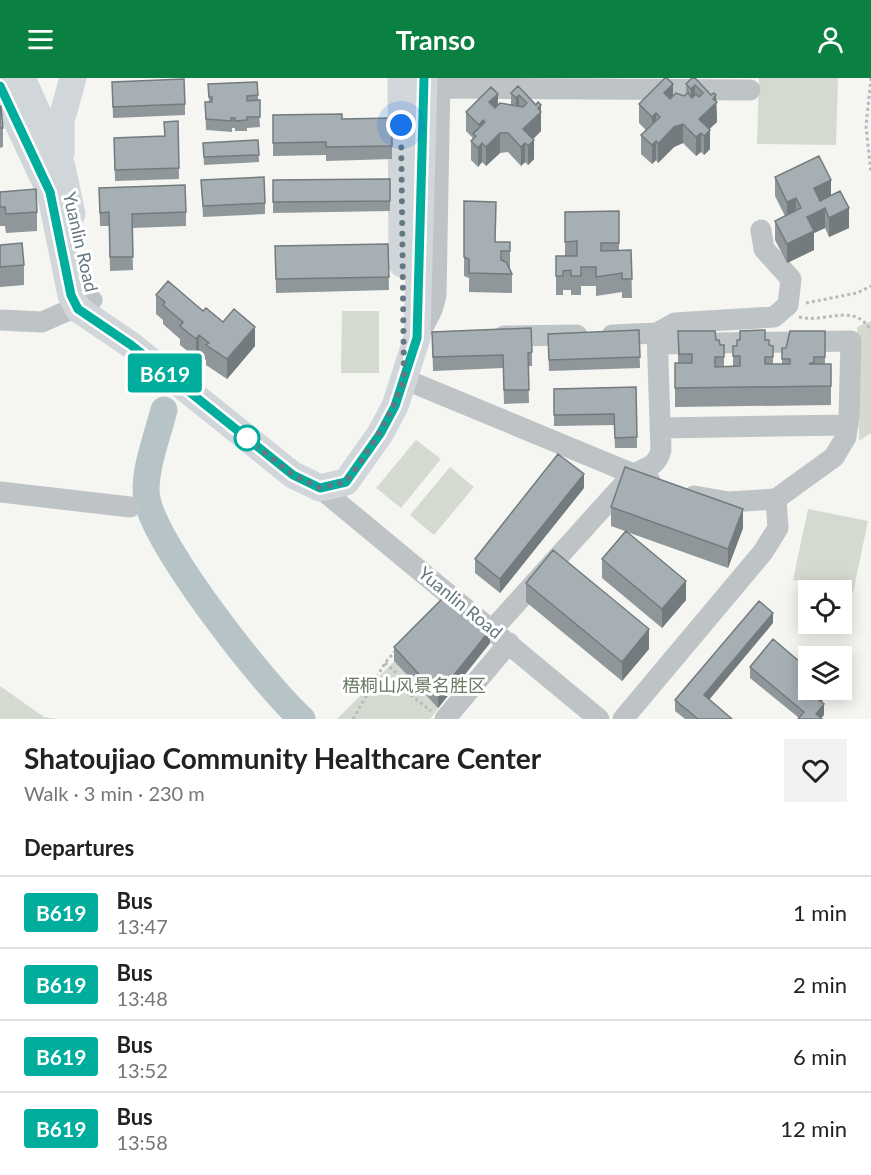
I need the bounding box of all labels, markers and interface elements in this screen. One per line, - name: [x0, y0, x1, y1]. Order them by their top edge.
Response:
- icon: menu: [24, 23, 57, 56]
- text: Transo: [396, 23, 475, 56]
- icon: person: [814, 23, 847, 56]
- your location: [386, 110, 416, 140]
- street label: Yuanlin Road: [59, 190, 103, 294]
- line badge: B619: [123, 354, 207, 392]
- text: B619: [140, 361, 190, 386]
- unlabelled marker: [234, 425, 260, 451]
- street label: Yuanlin Road: [414, 562, 507, 643]
- map controls: [798, 580, 852, 700]
- button: locate: [798, 580, 852, 634]
- button: layers: [798, 646, 852, 700]
- park label: 梧桐山风景名胜区: [342, 674, 486, 696]
- button: heart: [784, 739, 847, 802]
- text: Shatoujiao Community Healthcare Center: [24, 741, 541, 775]
- text: Walk · 3 min · 230 m: [24, 781, 205, 805]
- text: Departures: [24, 834, 134, 861]
- text: Bus: [116, 887, 153, 914]
- text: 1 min: [793, 899, 847, 926]
- text: B619: [36, 900, 86, 925]
- text: 13:47: [116, 914, 168, 938]
- text: Bus: [116, 959, 153, 986]
- text: 2 min: [793, 971, 847, 998]
- text: B619: [36, 972, 86, 997]
- text: 13:48: [116, 986, 168, 1010]
- text: Bus: [116, 1031, 153, 1058]
- text: 6 min: [793, 1043, 847, 1070]
- text: B619: [36, 1044, 86, 1069]
- text: 13:52: [116, 1058, 168, 1082]
- text: Bus: [116, 1103, 153, 1130]
- text: 12 min: [780, 1115, 847, 1142]
- text: B619: [36, 1116, 86, 1141]
- text: 13:58: [116, 1130, 168, 1154]

